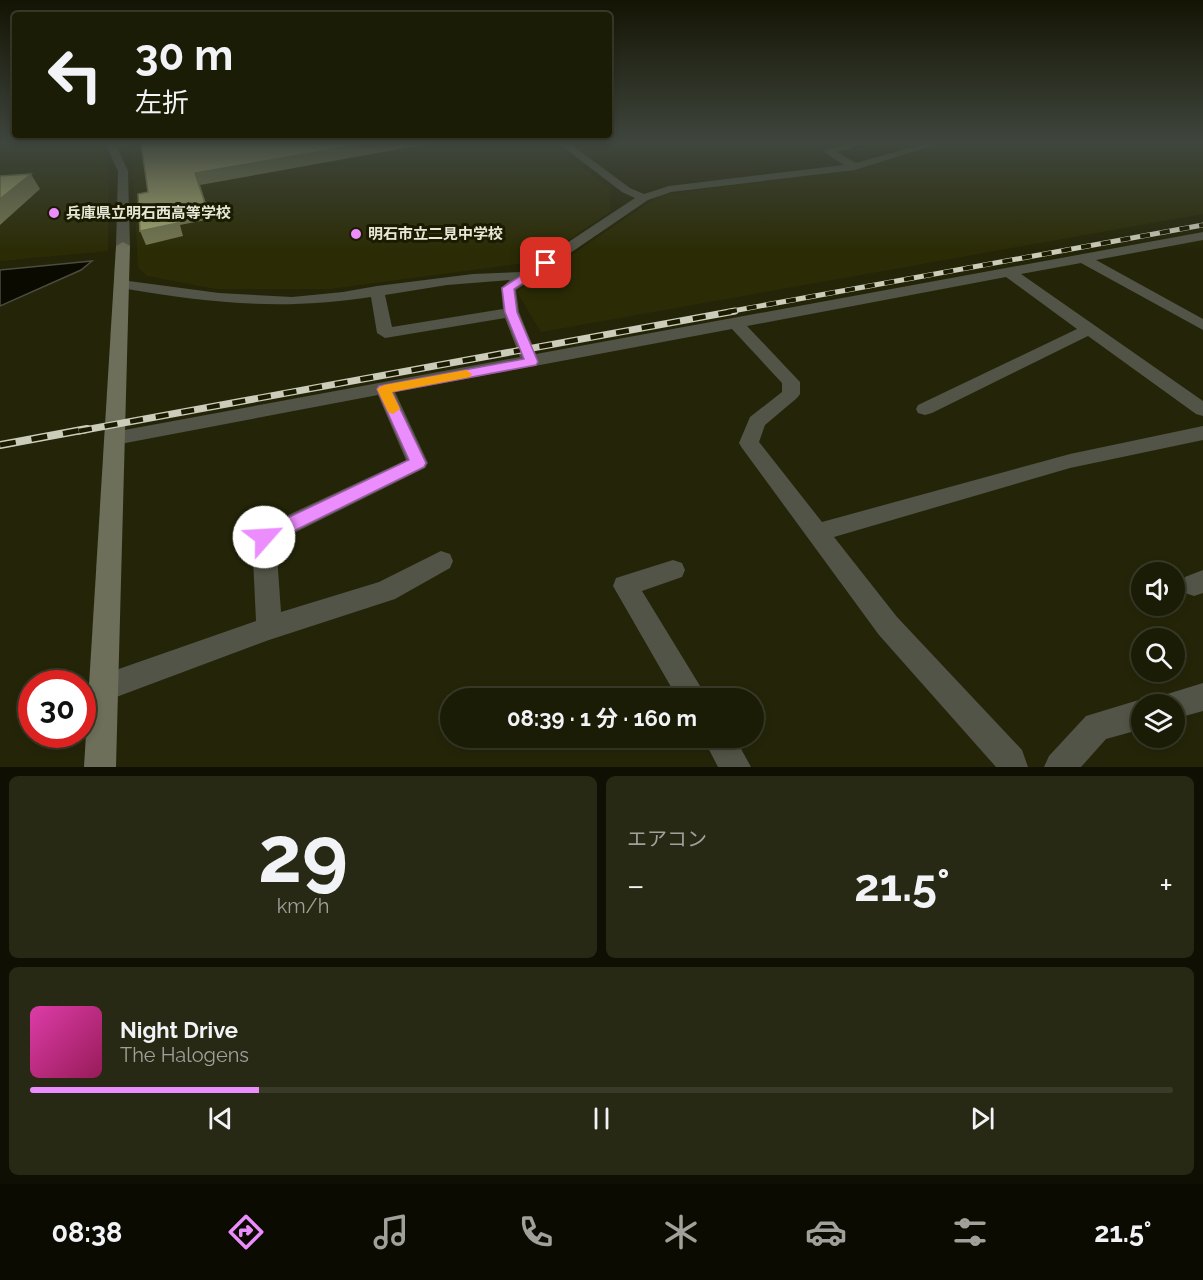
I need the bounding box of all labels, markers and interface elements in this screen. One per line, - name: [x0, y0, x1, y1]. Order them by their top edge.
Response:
- text: 30 m: [135, 31, 233, 80]
- icon: left: [36, 36, 114, 114]
- text: 左折: [135, 87, 189, 118]
- place label: 兵庫県立明石西高等学校: [66, 204, 231, 222]
- marker: 兵庫県立明石西高等学校: [47, 206, 61, 220]
- place label: 明石市立二見中学校: [368, 225, 503, 243]
- marker: 明石市立二見中学校: [349, 227, 363, 241]
- pin: [520, 237, 571, 288]
- icon: arrive: [529, 246, 562, 279]
- position arrow: [232, 505, 296, 569]
- map controls: [1131, 562, 1185, 748]
- button: sound: [1131, 562, 1185, 616]
- button: search: [1131, 628, 1185, 682]
- speed limit sign: 30: [18, 670, 96, 748]
- button: layers: [1131, 694, 1185, 748]
- text: 08:39 · 1 分 · 160 m: [507, 705, 697, 731]
- text: 29: [258, 809, 348, 900]
- text: エアコン: [627, 827, 707, 851]
- text: 21.5°: [854, 859, 950, 912]
- text: −: [627, 866, 645, 905]
- text: +: [1159, 866, 1173, 905]
- text: km/h: [277, 894, 329, 918]
- text: Night Drive: [120, 1017, 238, 1043]
- text: The Halogens: [120, 1043, 249, 1067]
- icon: previous: [204, 1102, 237, 1135]
- icon: pause: [585, 1102, 618, 1135]
- icon: next: [966, 1102, 999, 1135]
- icon: directions: [225, 1211, 267, 1253]
- icon: music: [370, 1211, 412, 1253]
- icon: phone: [515, 1211, 557, 1253]
- icon: climate: [660, 1211, 702, 1253]
- icon: car: [805, 1211, 847, 1253]
- icon: filters: [949, 1211, 991, 1253]
- text: 08:38: [51, 1217, 122, 1248]
- text: 21.5°: [1094, 1217, 1152, 1248]

